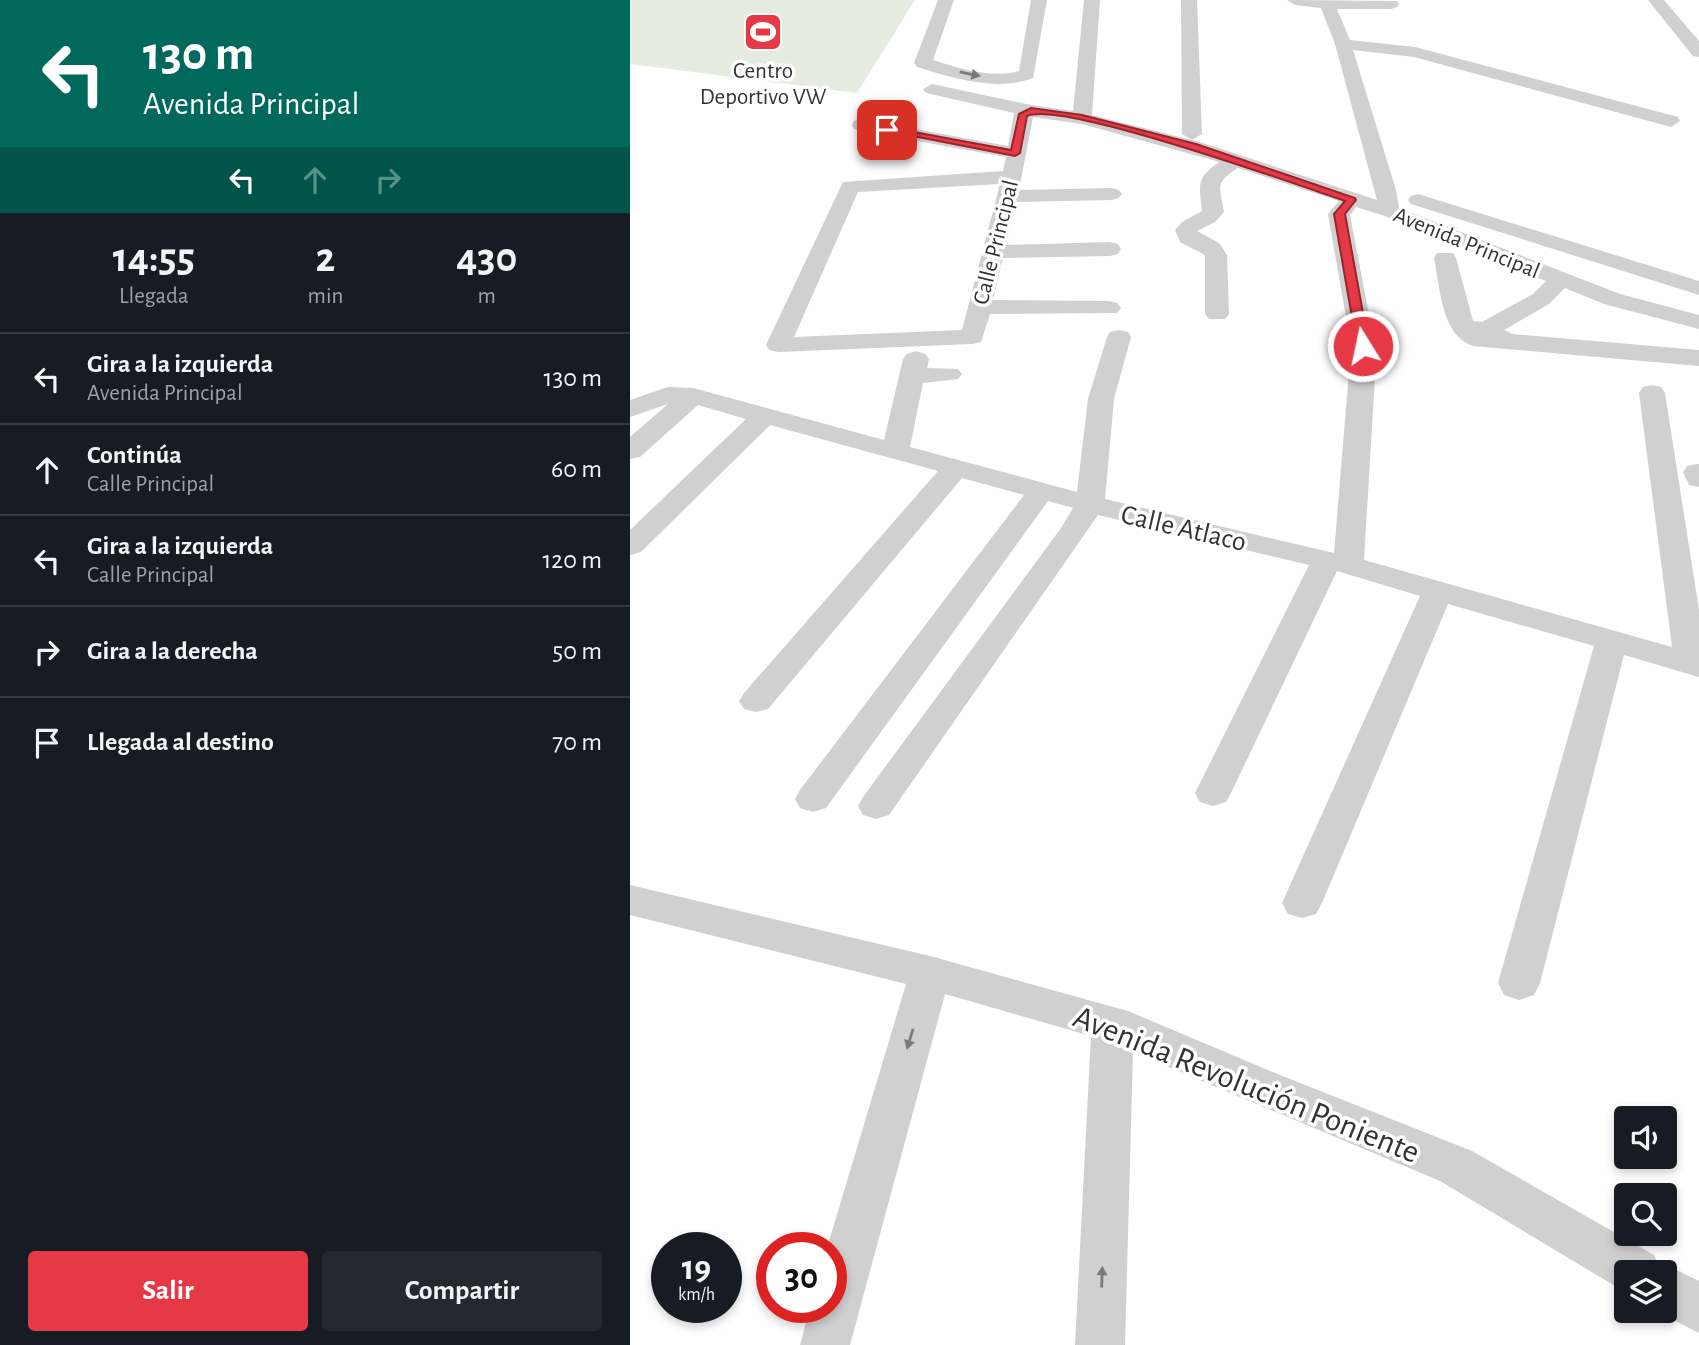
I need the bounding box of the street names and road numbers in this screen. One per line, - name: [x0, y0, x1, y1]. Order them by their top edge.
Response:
- street label: Calle Principal: [970, 178, 1023, 307]
- street label: Avenida Principal: [1390, 204, 1543, 283]
- street label: Calle Atlaco: [1118, 501, 1249, 557]
- street label: Avenida Revolución Poniente: [1068, 1001, 1424, 1170]

